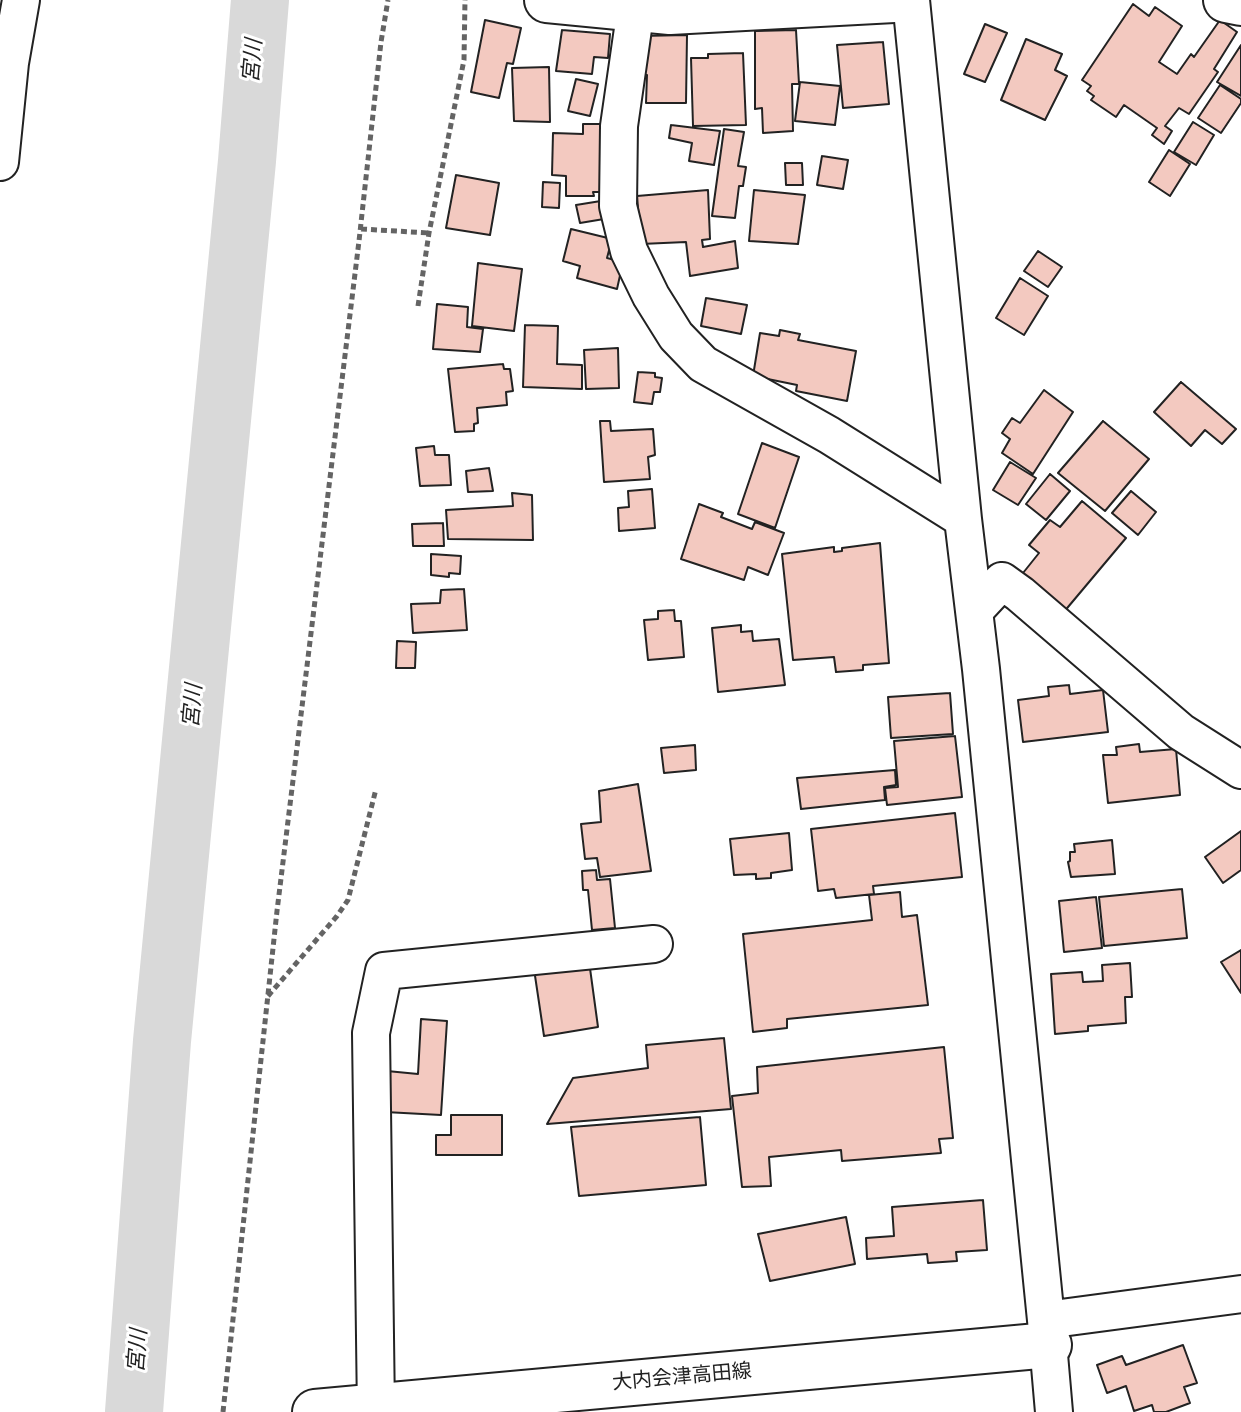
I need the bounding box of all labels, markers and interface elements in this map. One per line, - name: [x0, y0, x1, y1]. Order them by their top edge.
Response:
- water label: 宮川: [239, 38, 269, 84]
- water label: 宮川: [179, 683, 209, 729]
- water label: 宮川: [124, 1328, 154, 1374]
- street label: 大内会津高田線: [611, 1360, 753, 1396]

